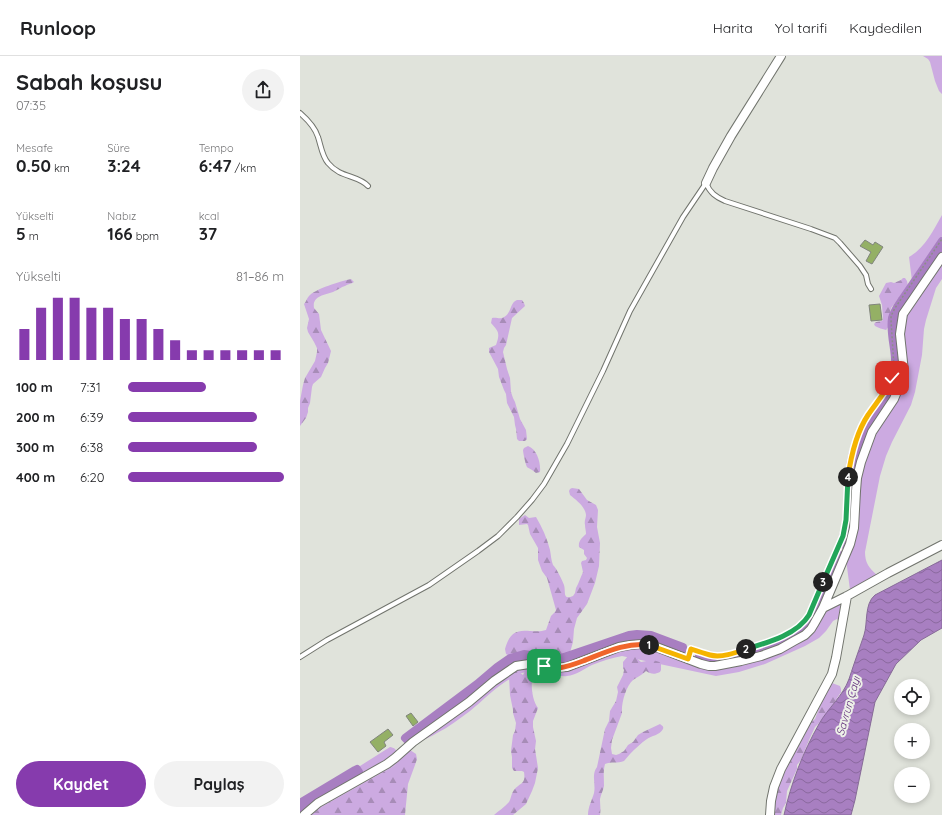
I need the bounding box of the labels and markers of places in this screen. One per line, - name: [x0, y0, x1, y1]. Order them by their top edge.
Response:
- pin: [875, 361, 909, 395]
- pin: 4: [838, 467, 858, 487]
- pin: 3: [813, 572, 833, 592]
- pin: 1: [639, 635, 659, 655]
- pin: 2: [736, 639, 756, 659]
- pin: [527, 649, 561, 683]

